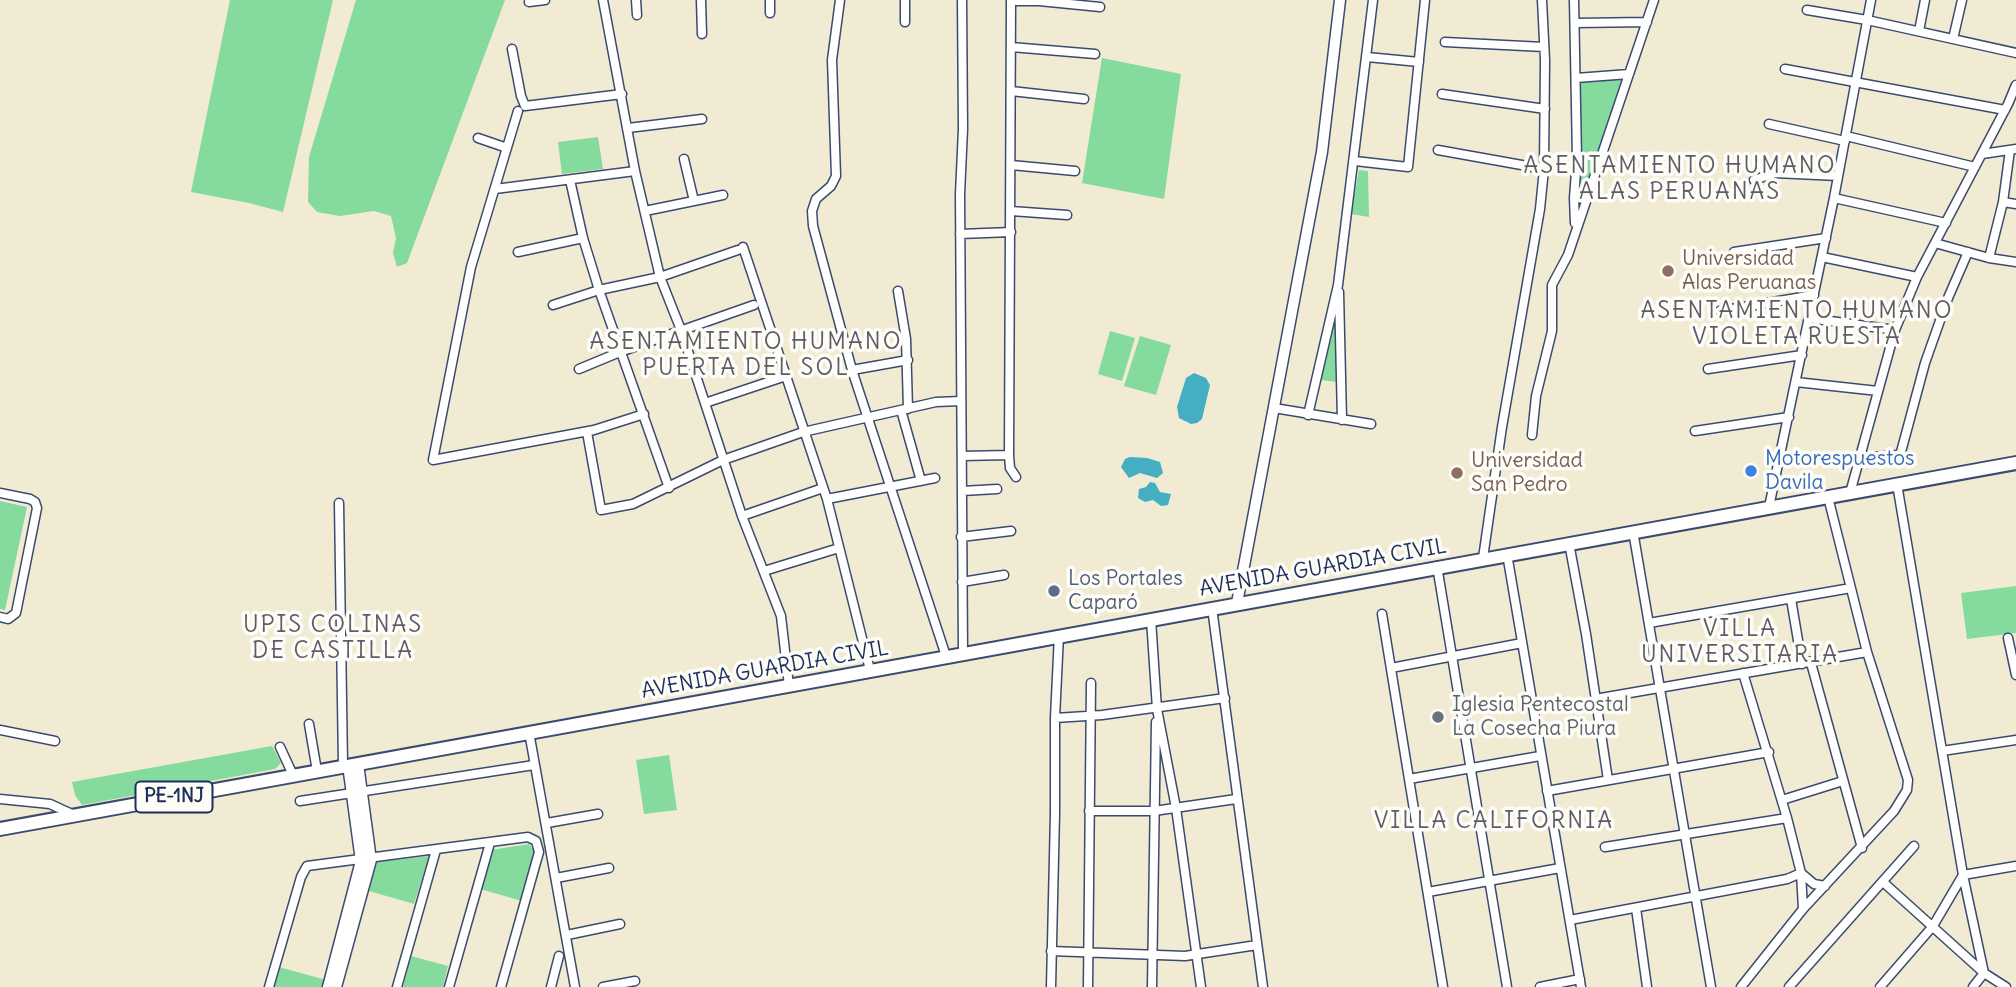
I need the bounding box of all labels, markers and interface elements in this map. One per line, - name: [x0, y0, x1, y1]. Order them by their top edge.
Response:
- district label: ASENTAMIENTO HUMANO ALAS PERUANAS: [1526, 152, 1834, 206]
- place label: Universidad Alas Peruanas: [1682, 246, 1816, 296]
- marker: Universidad Alas Peruanas: [1660, 263, 1676, 279]
- district label: ASENTAMIENTO HUMANO VIOLETA RUESTA: [1643, 297, 1951, 351]
- district label: ASENTAMIENTO HUMANO PUERTA DEL SOL: [592, 328, 900, 382]
- place label: Motorespuestos Davila: [1765, 446, 1915, 496]
- place label: Universidad San Pedro: [1471, 448, 1583, 498]
- marker: Motorespuestos Davila: [1743, 463, 1759, 479]
- marker: Universidad San Pedro: [1449, 465, 1465, 481]
- street label: AVENIDA GUARDIA CIVIL: [1197, 534, 1449, 602]
- place label: Los Portales Caparó: [1068, 566, 1183, 616]
- marker: Los Portales Caparó: [1046, 583, 1062, 599]
- district label: UPIS COLINAS DE CASTILLA: [244, 611, 422, 665]
- district label: VILLA UNIVERSITARIA: [1643, 615, 1837, 669]
- street label: AVENIDA GUARDIA CIVIL: [639, 636, 891, 704]
- place label: Iglesia Pentecostal La Cosecha Piura: [1452, 692, 1629, 742]
- marker: Iglesia Pentecostal La Cosecha Piura: [1430, 709, 1446, 725]
- road number: PE-1NJ: [136, 782, 212, 812]
- district label: VILLA CALIFORNIA: [1376, 807, 1612, 835]

